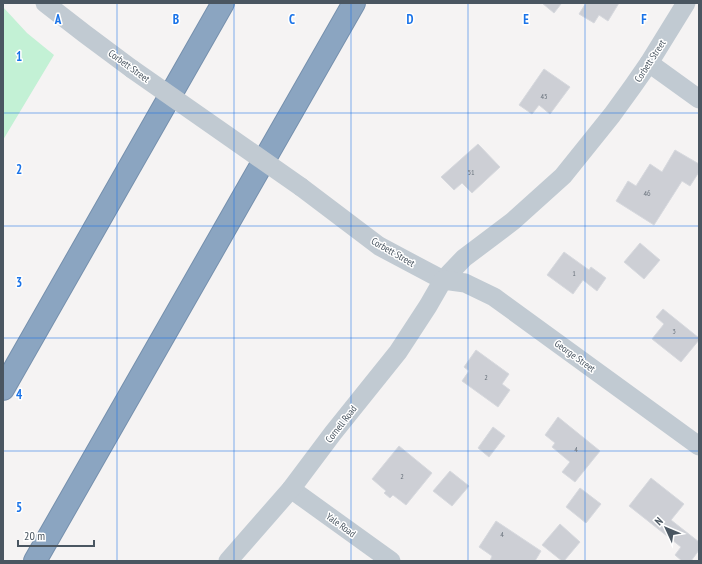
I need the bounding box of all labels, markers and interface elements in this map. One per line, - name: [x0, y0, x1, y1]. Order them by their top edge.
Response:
- text: A: [54, 11, 62, 28]
- text: B: [173, 11, 179, 28]
- text: C: [289, 11, 295, 28]
- text: D: [407, 11, 414, 28]
- text: E: [523, 11, 529, 28]
- text: F: [641, 11, 647, 28]
- street label: Corbett Street: [631, 37, 669, 85]
- street label: Corbett Street: [106, 47, 152, 86]
- text: 1: [16, 48, 22, 65]
- house number: 45: [540, 91, 548, 101]
- text: 2: [16, 161, 22, 178]
- house number: 51: [467, 167, 475, 177]
- house number: 46: [643, 188, 651, 198]
- street label: Corbett Street: [369, 234, 417, 270]
- house number: 1: [572, 268, 576, 278]
- text: 3: [16, 274, 22, 291]
- house number: 3: [672, 326, 676, 336]
- street label: George Street: [552, 337, 598, 375]
- house number: 2: [484, 372, 488, 382]
- text: 4: [16, 386, 23, 403]
- street label: Cornell Road: [322, 403, 360, 445]
- house number: 4: [574, 444, 578, 454]
- house number: 2: [400, 471, 404, 481]
- text: 5: [16, 499, 22, 516]
- north arrow: [646, 508, 686, 548]
- street label: Yale Road: [324, 510, 358, 540]
- text: N: [652, 514, 666, 528]
- scale bar: [18, 522, 94, 548]
- text: 20 m: [24, 528, 45, 543]
- house number: 4: [500, 529, 504, 539]

